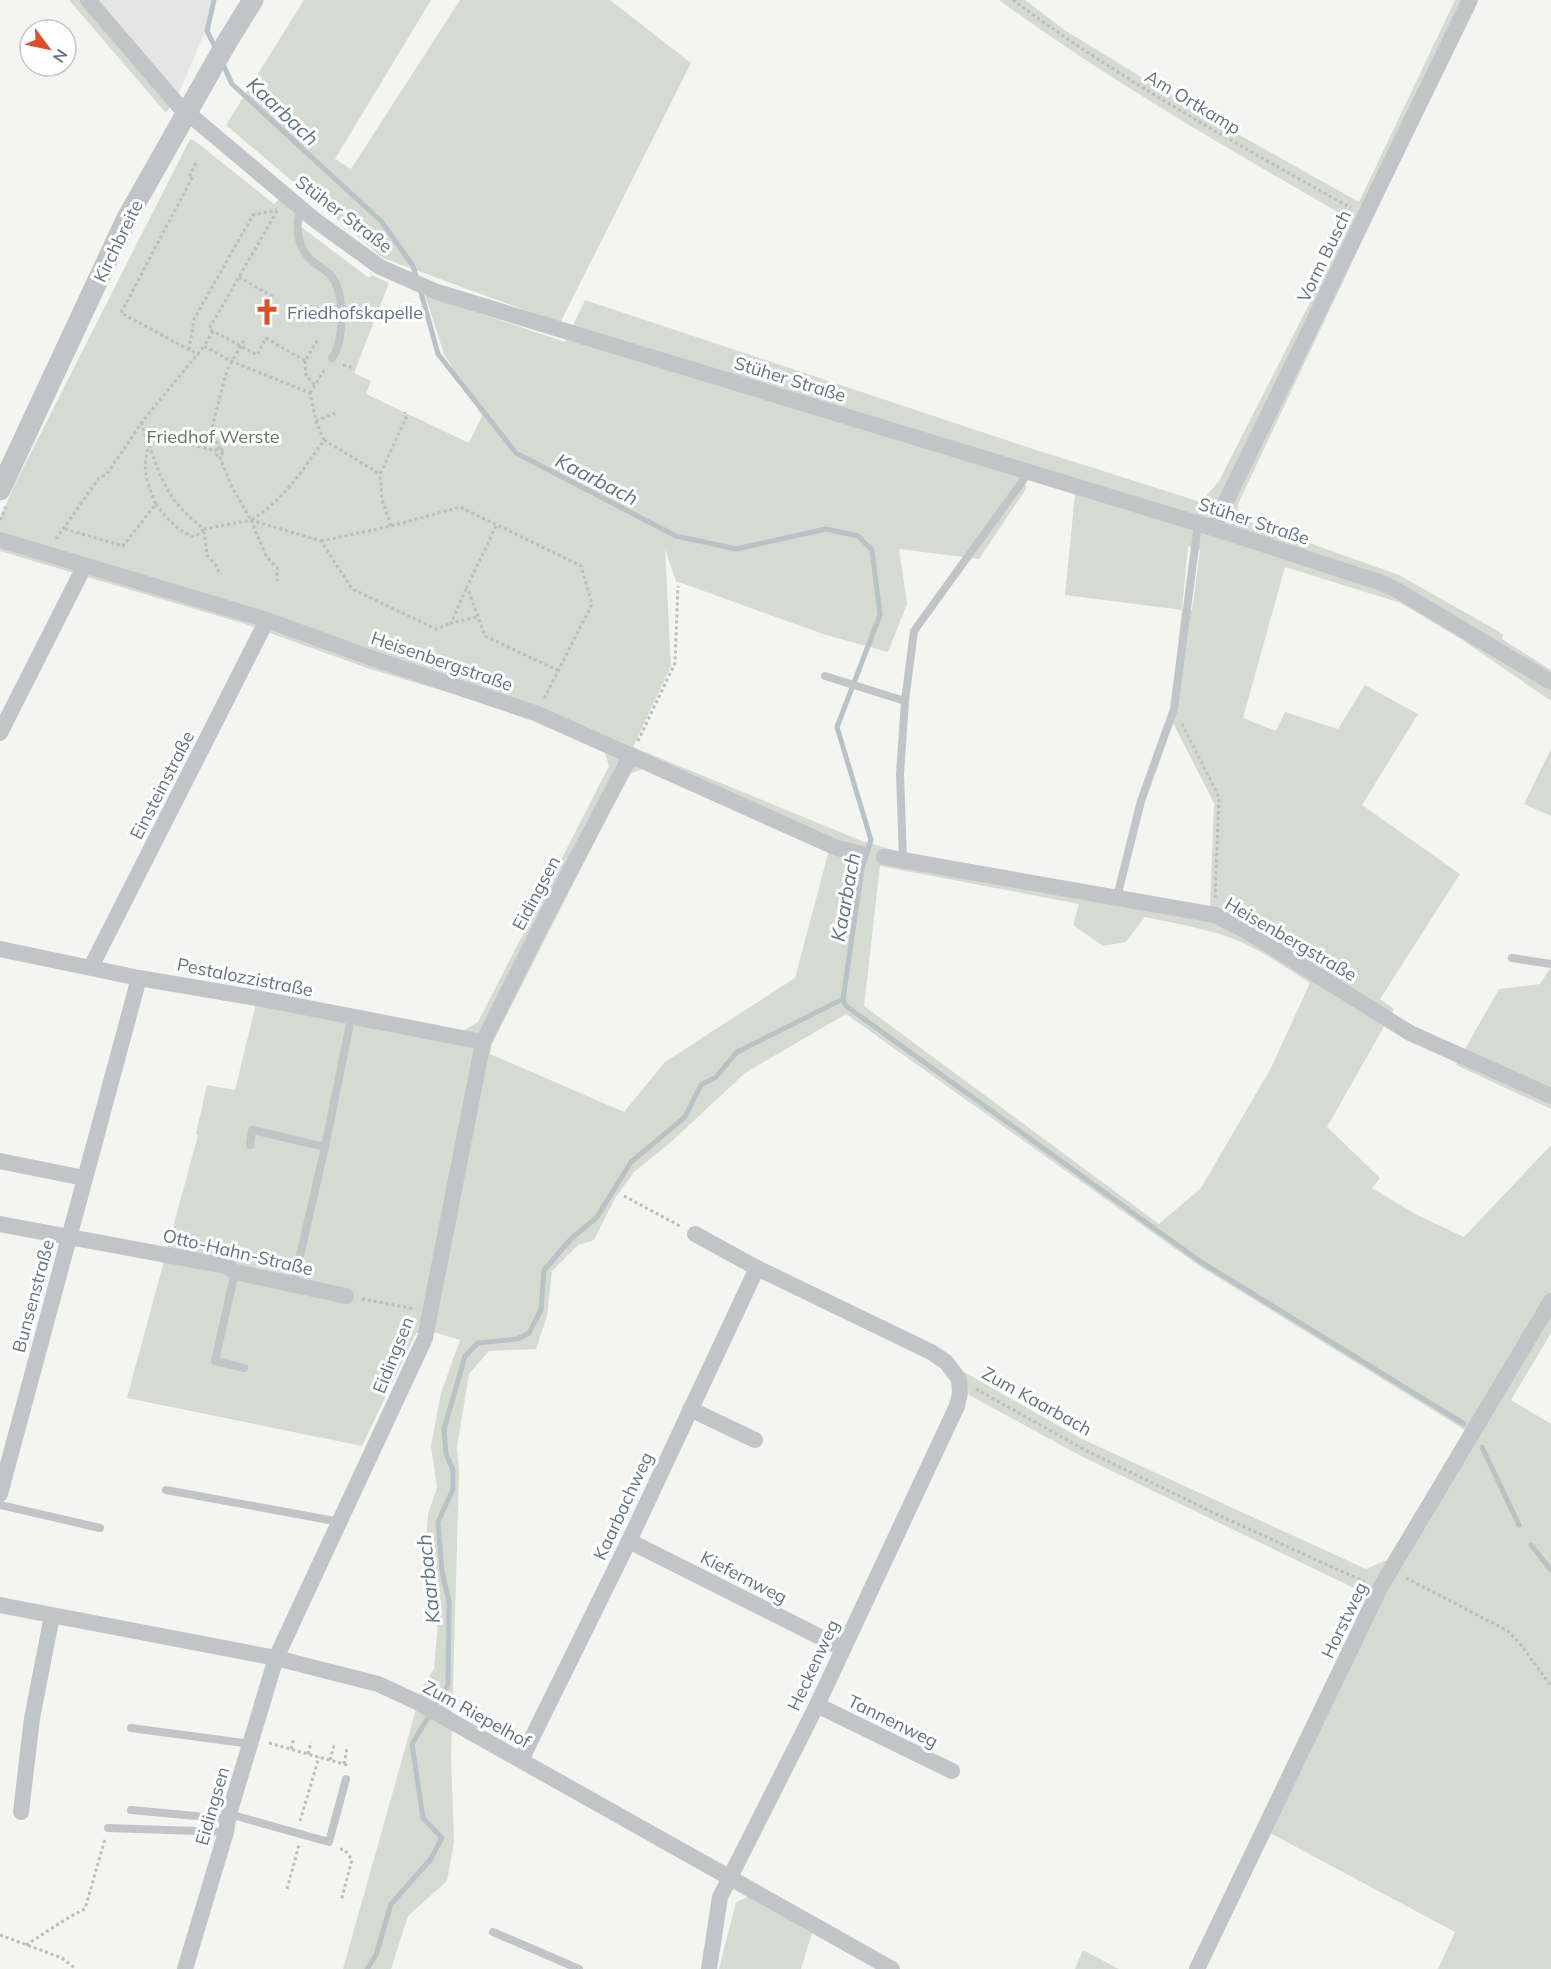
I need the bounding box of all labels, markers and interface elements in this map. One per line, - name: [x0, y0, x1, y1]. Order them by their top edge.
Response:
- north arrow: [18, 18, 78, 78]
- text: N: [49, 46, 72, 67]
- street label: Am Ortkamp: [1141, 64, 1245, 140]
- water label: Kaarbach: [242, 71, 324, 151]
- street label: Stüher Straße: [291, 170, 397, 258]
- street label: Kirchbreite: [88, 196, 148, 286]
- street label: Vorm Busch: [1292, 206, 1356, 306]
- church icon: Friedhofskapelle: [252, 297, 282, 327]
- place label: Friedhofskapelle: [287, 301, 423, 324]
- street label: Stüher Straße: [731, 351, 849, 407]
- park label: Friedhof Werste: [147, 425, 279, 448]
- water label: Kaarbach: [551, 448, 643, 510]
- street label: Stüher Straße: [1196, 492, 1312, 550]
- street label: Heisenbergstraße: [368, 626, 516, 696]
- street label: Einsteinstraße: [125, 727, 199, 843]
- water label: Kaarbach: [825, 851, 865, 943]
- street label: Eidingsen: [507, 852, 565, 934]
- street label: Heisenbergstraße: [1221, 892, 1361, 986]
- street label: Pestalozzistraße: [175, 953, 315, 1001]
- street label: Otto-Hahn-Straße: [161, 1224, 315, 1280]
- street label: Bunsenstraße: [7, 1237, 59, 1355]
- street label: Eidingsen: [367, 1313, 419, 1397]
- street label: Zum Kaarbach: [978, 1361, 1096, 1441]
- street label: Kaarbachweg: [588, 1448, 658, 1564]
- water label: Kaarbach: [411, 1533, 445, 1625]
- street label: Kiefernweg: [697, 1545, 791, 1609]
- street label: Horstweg: [1316, 1578, 1372, 1662]
- street label: Heckenweg: [782, 1616, 844, 1714]
- street label: Zum Riepelhof: [419, 1675, 536, 1754]
- street label: Tannenweg: [844, 1689, 942, 1753]
- street label: Eidingsen: [190, 1764, 234, 1848]

